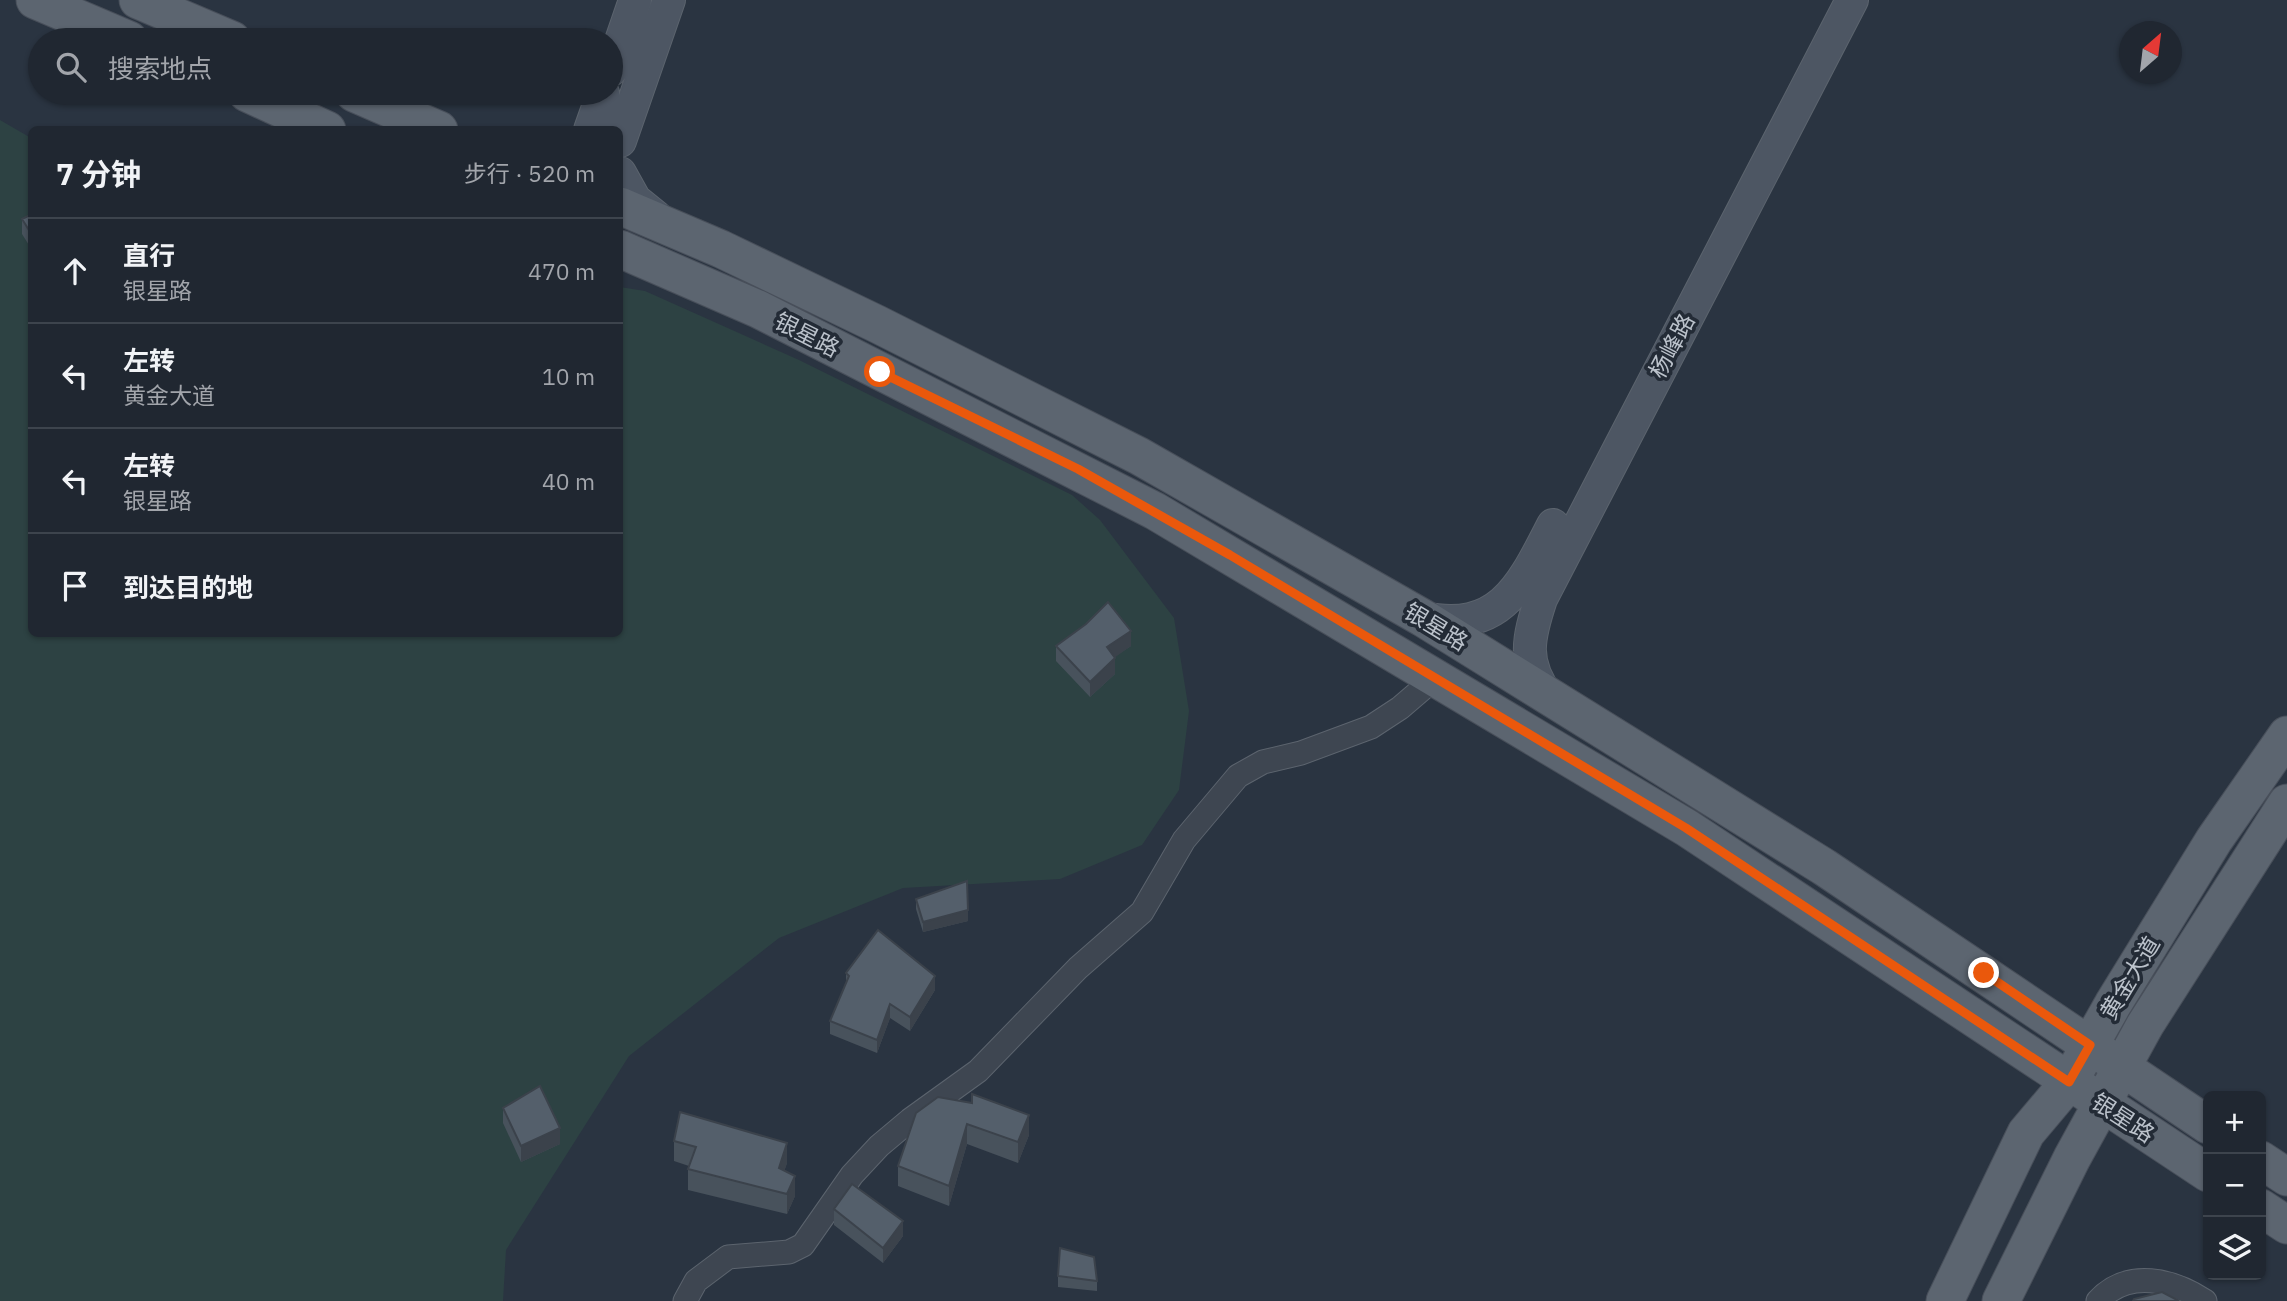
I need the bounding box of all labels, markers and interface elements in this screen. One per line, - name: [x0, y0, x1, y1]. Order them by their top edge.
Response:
- north arrow: [2119, 21, 2182, 84]
- search box: [28, 28, 623, 105]
- icon: search: [52, 48, 90, 86]
- text: 搜索地点: [108, 51, 212, 85]
- text: 7 分钟: [56, 154, 141, 193]
- text: 步行 · 520 m: [464, 158, 595, 188]
- text: 直行: [123, 238, 175, 272]
- icon: ahead: [56, 252, 94, 290]
- text: 470 m: [528, 256, 595, 286]
- text: 银星路: [123, 275, 192, 305]
- street label: 银星路: [770, 305, 845, 363]
- street label: 杨峰路: [1642, 308, 1701, 383]
- text: 左转: [123, 343, 175, 377]
- route start: [864, 356, 895, 387]
- icon: left: [56, 357, 94, 395]
- text: 10 m: [542, 361, 595, 391]
- text: 黄金大道: [123, 380, 215, 410]
- text: 左转: [123, 448, 175, 482]
- icon: left: [56, 462, 94, 500]
- text: 40 m: [542, 466, 595, 496]
- text: 银星路: [123, 485, 192, 515]
- icon: arrive: [56, 567, 94, 605]
- text: 到达目的地: [123, 570, 253, 604]
- street label: 银星路: [1399, 596, 1474, 657]
- street label: 黄金大道: [2093, 930, 2166, 1025]
- route end: [1968, 957, 1999, 988]
- street label: 银星路: [2086, 1086, 2161, 1149]
- map controls: [2203, 1091, 2266, 1280]
- button: +: [2203, 1091, 2266, 1154]
- button: −: [2203, 1154, 2266, 1217]
- button: layers: [2203, 1217, 2266, 1280]

